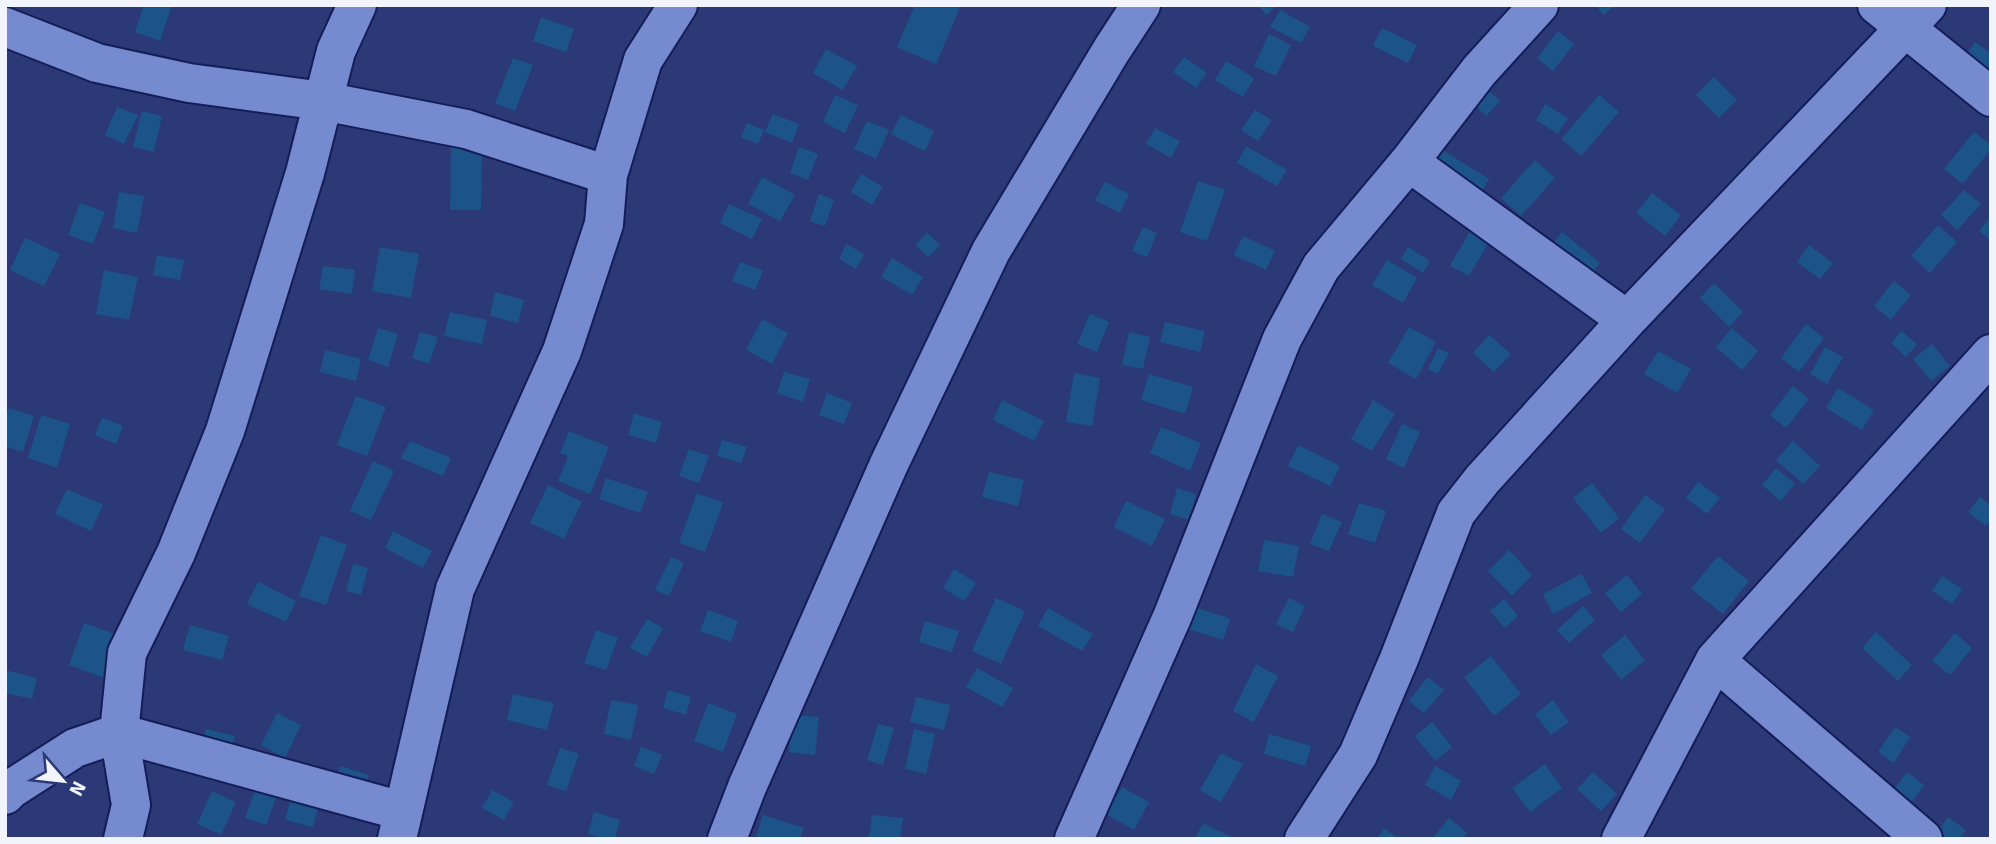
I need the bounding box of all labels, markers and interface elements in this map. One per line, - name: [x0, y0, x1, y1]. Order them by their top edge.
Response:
- north arrow: [28, 746, 98, 816]
- text: N: [63, 777, 91, 800]

